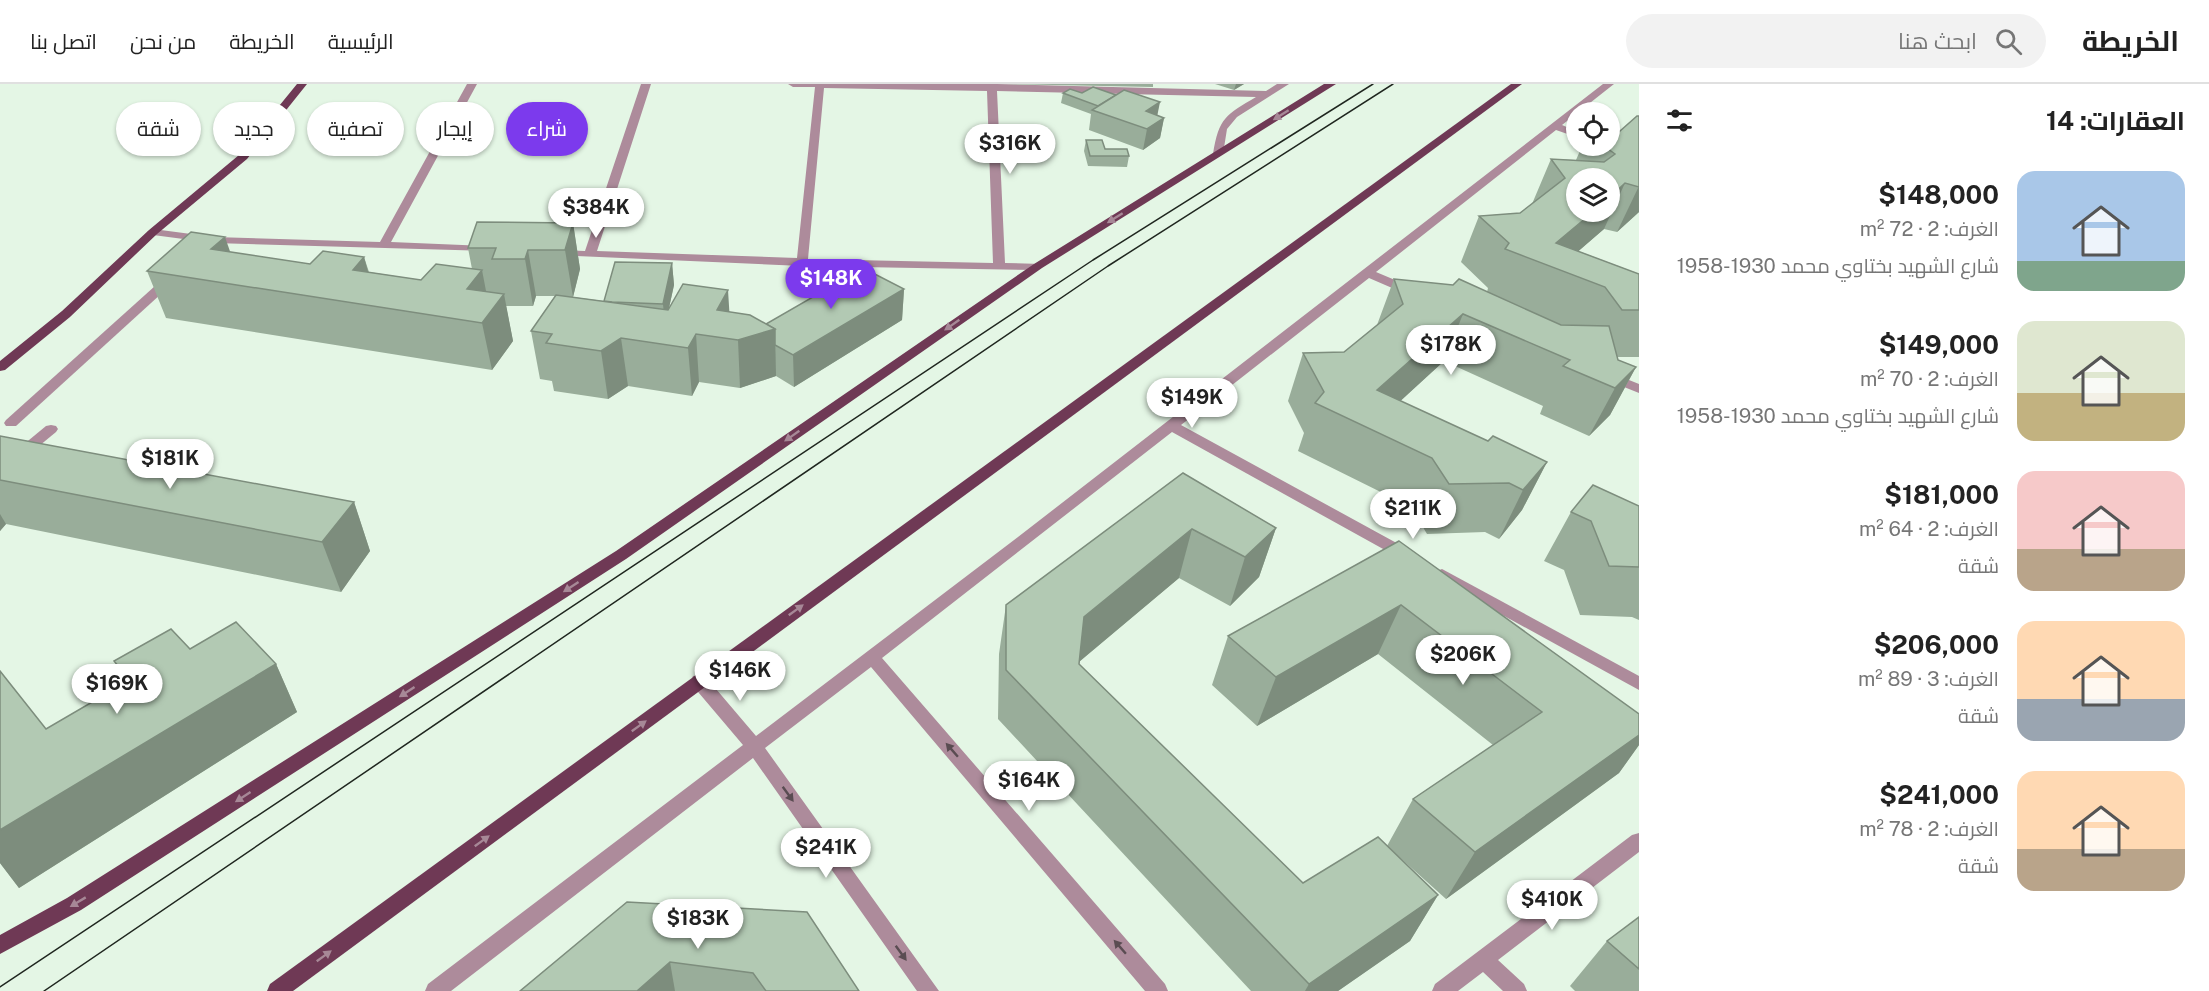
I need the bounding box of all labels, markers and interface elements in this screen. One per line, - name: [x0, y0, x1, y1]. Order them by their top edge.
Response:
- search box: [1626, 14, 2046, 68]
- text: الخريطة: [2082, 24, 2179, 57]
- icon: search: [1992, 25, 2025, 58]
- text: ابحث هنا: [1898, 28, 1977, 54]
- text: اتصل بنا: [30, 29, 97, 54]
- text: من نحن: [130, 29, 196, 54]
- text: الخريطة: [229, 29, 295, 54]
- text: الرئيسية: [328, 29, 394, 54]
- chip: شقة: [116, 102, 201, 156]
- chip: جديد: [213, 102, 295, 156]
- chip: تصفية: [307, 102, 404, 156]
- chip: إيجار: [416, 102, 494, 156]
- chip: شراء: [506, 102, 588, 156]
- map controls: [1566, 102, 1620, 222]
- button: locate: [1566, 102, 1620, 156]
- icon: filters: [1663, 104, 1696, 137]
- text: العقارات: 14: [2046, 105, 2185, 136]
- one-way arrow: [1273, 109, 1289, 120]
- pin: $316K: [968, 124, 1052, 175]
- text: $316K: [978, 131, 1042, 155]
- button: layers: [1566, 168, 1620, 222]
- text: $148,000: [1878, 179, 1999, 210]
- pin: $384K: [554, 188, 638, 239]
- text: $384K: [562, 195, 630, 219]
- icon: home: [2065, 195, 2137, 267]
- one-way arrow: [1107, 212, 1123, 223]
- text: الغرف: 2 · 72 m²: [1860, 217, 1999, 241]
- text: شارع الشهيد بختاوي محمد 1930-1958: [1677, 254, 1999, 278]
- pin: $148K: [789, 259, 873, 310]
- text: $148K: [799, 266, 863, 290]
- one-way arrow: [945, 319, 961, 331]
- pin: $178K: [1409, 325, 1493, 376]
- text: $149,000: [1879, 329, 1999, 360]
- text: $178K: [1420, 332, 1482, 356]
- icon: home: [2065, 345, 2137, 417]
- text: الغرف: 2 · 70 m²: [1860, 367, 1999, 391]
- pin: $149K: [1150, 378, 1234, 429]
- text: $149K: [1161, 385, 1223, 409]
- text: شارع الشهيد بختاوي محمد 1930-1958: [1677, 404, 1999, 428]
- one-way arrow: [785, 430, 801, 442]
- pin: $181K: [128, 439, 212, 490]
- text: $181K: [141, 446, 199, 470]
- text: $181,000: [1884, 479, 1999, 510]
- pin: $211K: [1371, 489, 1455, 540]
- icon: home: [2065, 495, 2137, 567]
- text: $211K: [1384, 496, 1442, 520]
- text: الغرف: 2 · 64 m²: [1859, 517, 1999, 541]
- text: شقة: [1958, 554, 1999, 578]
- one-way arrow: [564, 581, 580, 593]
- one-way arrow: [789, 605, 804, 617]
- text: $206,000: [1874, 629, 1999, 660]
- pin: $206K: [1421, 635, 1505, 686]
- text: $206K: [1430, 642, 1496, 666]
- icon: home: [2065, 645, 2137, 717]
- pin: $146K: [698, 651, 782, 702]
- text: $146K: [709, 658, 771, 682]
- pin: $169K: [75, 664, 159, 715]
- text: الغرف: 3 · 89 m²: [1858, 667, 1999, 691]
- text: $169K: [86, 671, 148, 695]
- one-way arrow: [399, 686, 415, 697]
- text: شقة: [1958, 704, 1999, 728]
- one-way arrow: [631, 720, 646, 732]
- one-way arrow: [946, 742, 959, 758]
- pin: $164K: [987, 761, 1071, 812]
- text: $164K: [998, 768, 1060, 792]
- text: $241,000: [1879, 779, 1999, 810]
- one-way arrow: [782, 786, 793, 802]
- one-way arrow: [235, 791, 251, 802]
- icon: home: [2065, 795, 2137, 867]
- text: الغرف: 2 · 78 m²: [1859, 817, 1999, 841]
- pin: $241K: [784, 828, 868, 879]
- one-way arrow: [473, 835, 489, 847]
- text: $241K: [795, 835, 857, 859]
- text: شقة: [1958, 854, 1999, 878]
- pin: $410K: [1510, 880, 1594, 931]
- text: $410K: [1521, 887, 1583, 911]
- one-way arrow: [70, 896, 86, 907]
- pin: $183K: [656, 899, 740, 950]
- text: $183K: [666, 906, 730, 930]
- one-way arrow: [1114, 940, 1127, 955]
- one-way arrow: [895, 945, 907, 960]
- one-way arrow: [317, 951, 332, 963]

